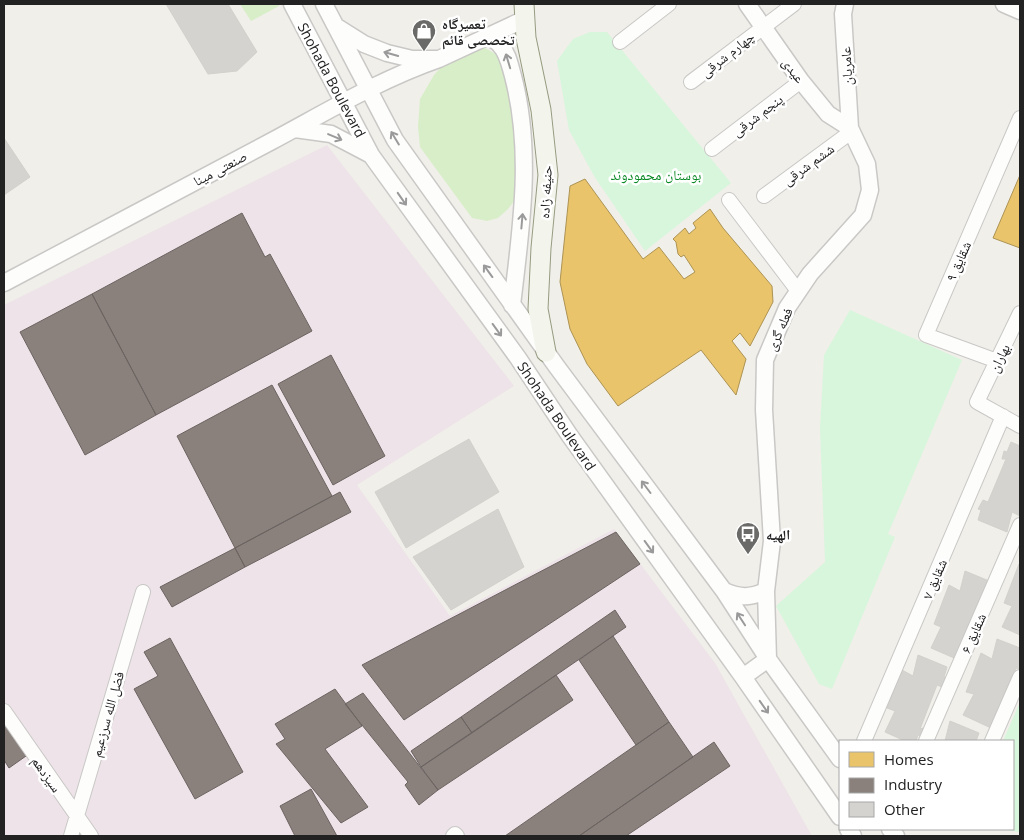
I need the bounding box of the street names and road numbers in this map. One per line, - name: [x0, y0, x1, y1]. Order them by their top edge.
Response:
- street label: Shohada Boulevard: [294, 19, 370, 141]
- street label: چهارم شرقی: [696, 27, 759, 82]
- street label: عامریان: [835, 46, 857, 86]
- street label: عیدی: [778, 53, 810, 87]
- street label: پنجم شرقی: [727, 89, 787, 141]
- street label: ششم شرقی: [778, 139, 838, 190]
- street label: صنعتی مینا: [190, 146, 250, 190]
- street label: حنیفه زاده: [534, 165, 556, 219]
- street label: شقایق ۹: [941, 238, 976, 284]
- street label: فعله گری: [761, 304, 797, 354]
- street label: بهاران: [984, 340, 1014, 375]
- street label: Shohada Boulevard: [513, 358, 601, 474]
- street label: شقایق ۷: [917, 556, 952, 602]
- street label: شقایق ۶: [956, 610, 991, 656]
- street label: فضل الله سرزعیم: [86, 669, 129, 759]
- street label: سیزدهم: [27, 752, 66, 796]

